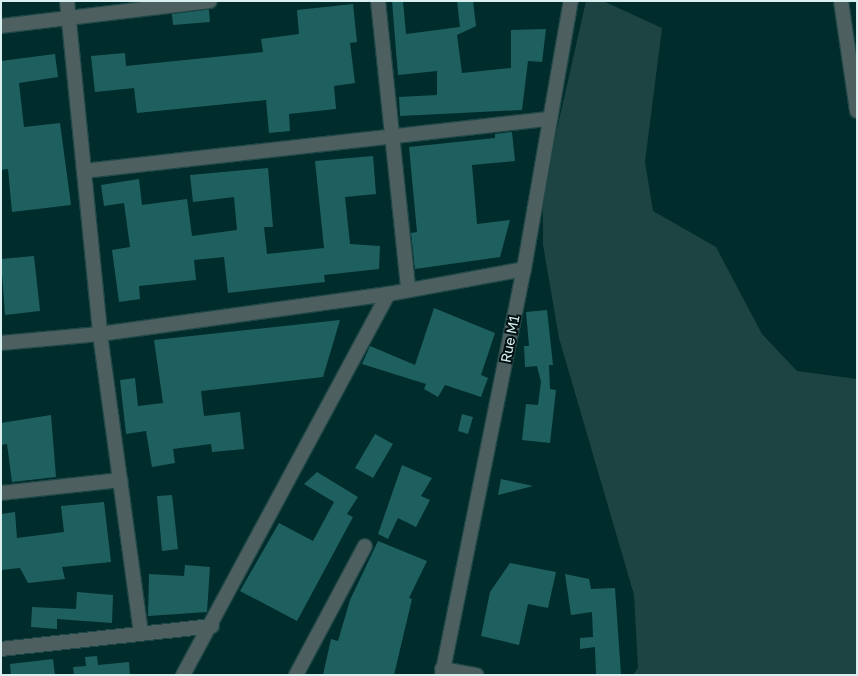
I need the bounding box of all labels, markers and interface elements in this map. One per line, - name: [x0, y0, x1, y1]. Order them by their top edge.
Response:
- street label: Rue M1: [497, 314, 523, 364]

